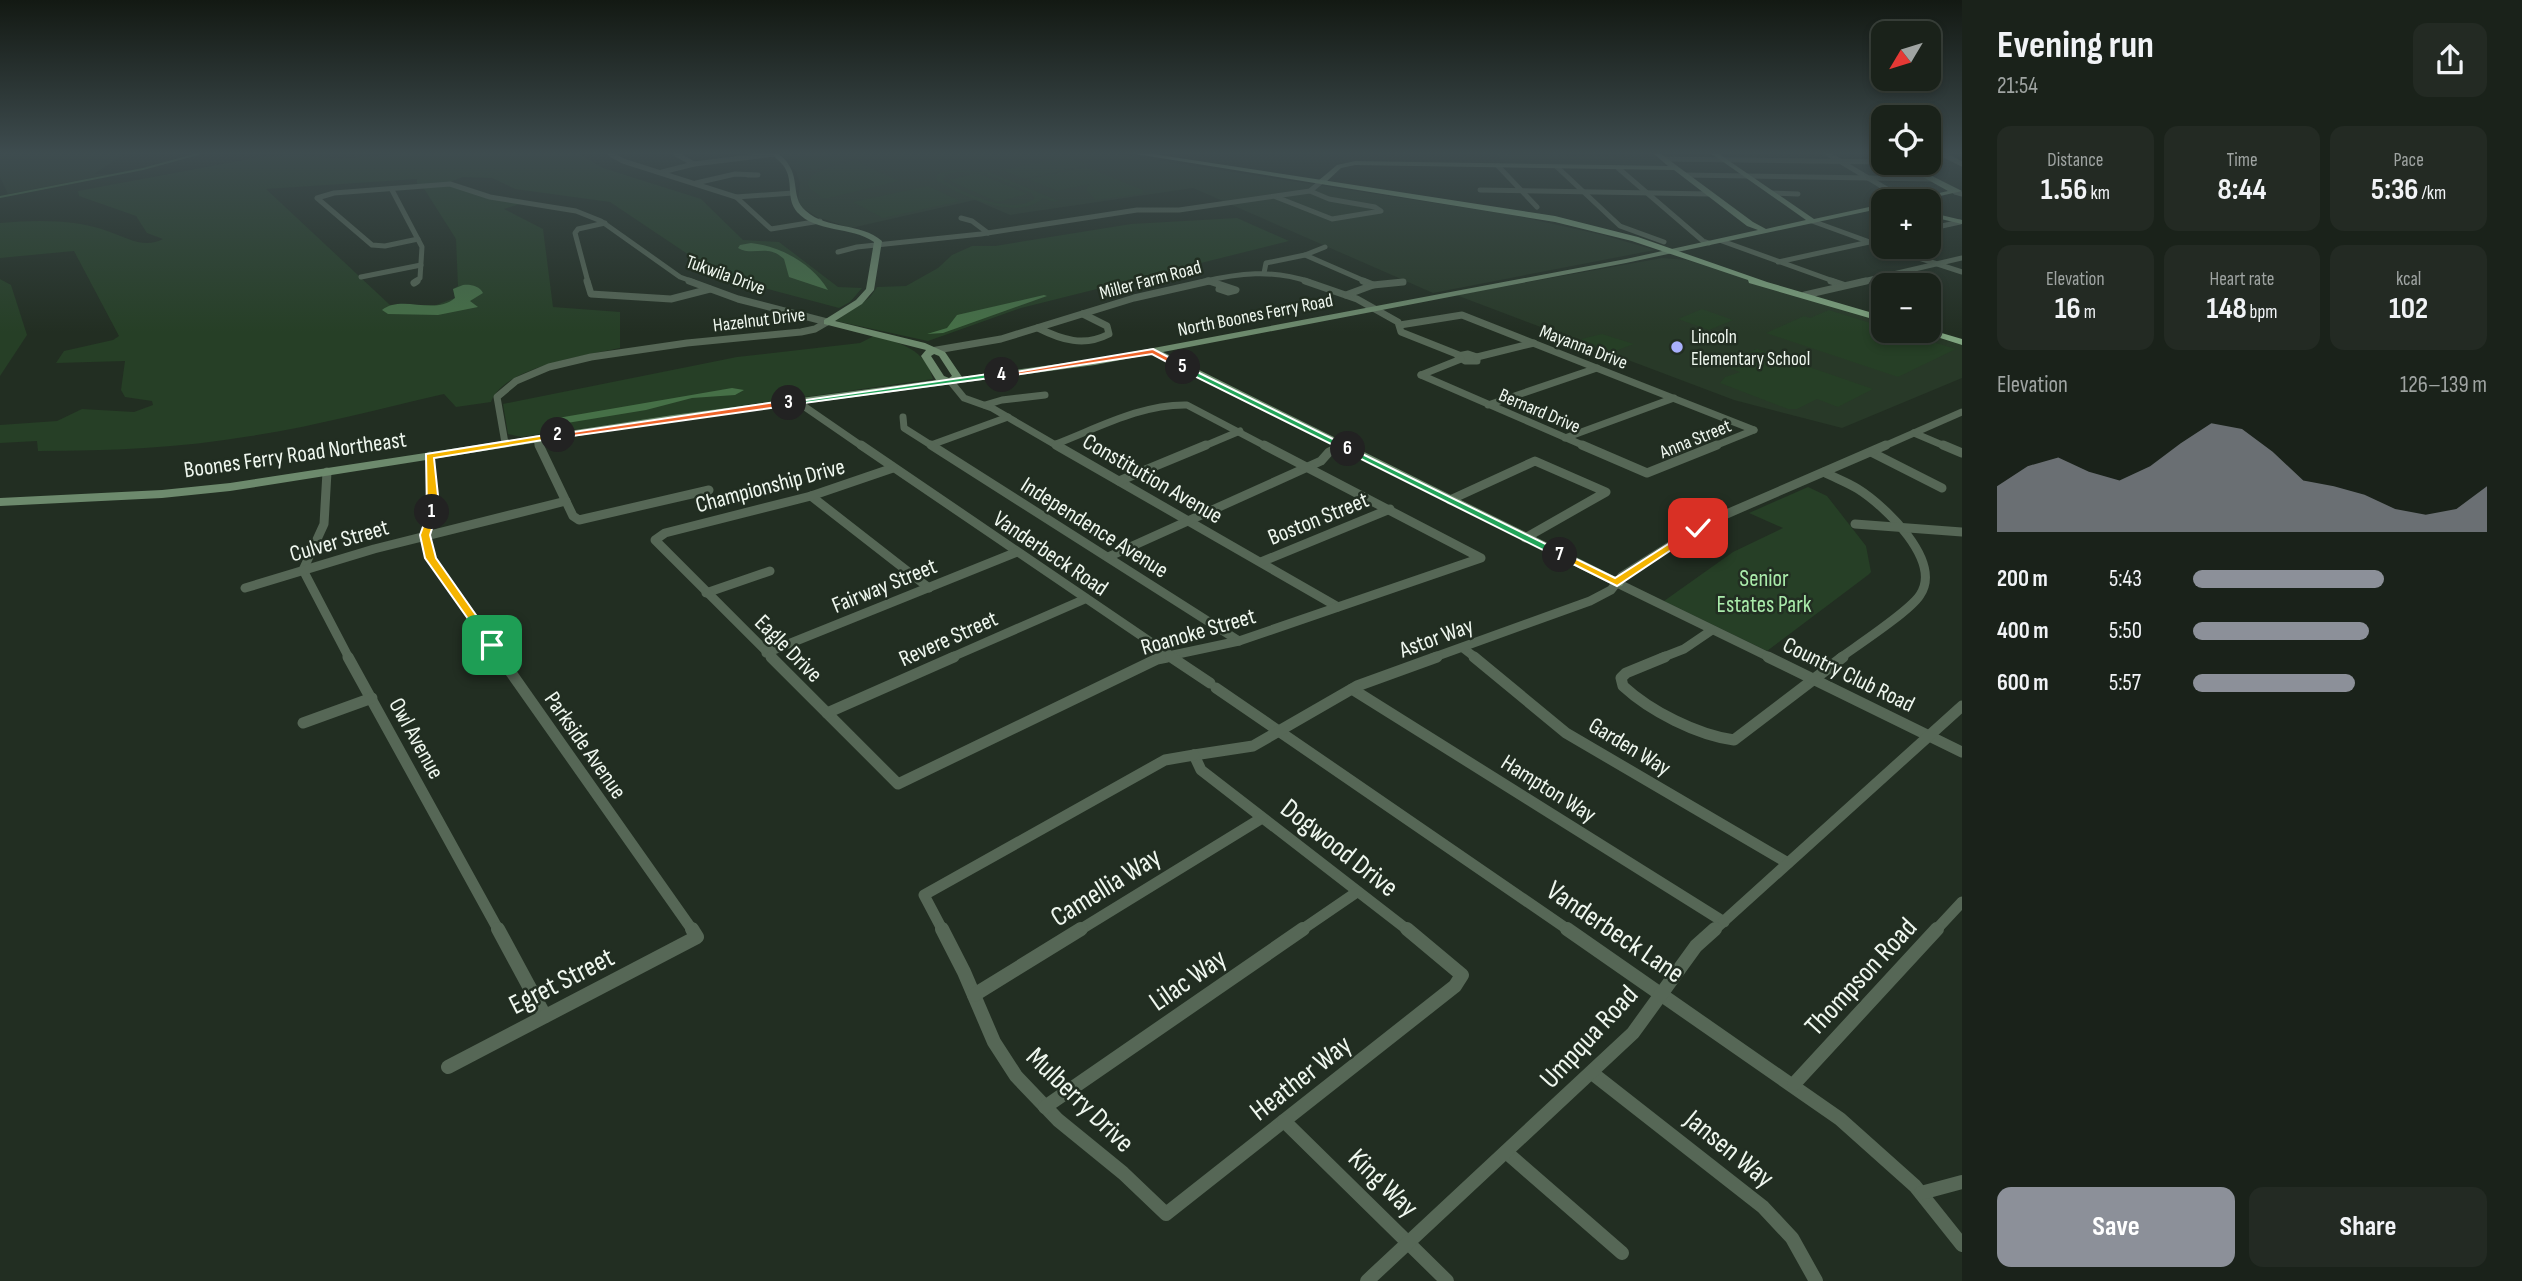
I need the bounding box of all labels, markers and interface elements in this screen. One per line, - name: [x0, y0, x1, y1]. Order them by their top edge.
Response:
- north arrow: [1871, 21, 1941, 91]
- map controls: [1871, 21, 1941, 343]
- text: Evening run: [1997, 23, 2154, 68]
- button: share: [2413, 23, 2487, 97]
- text: 21:54: [1997, 72, 2038, 100]
- button: locate: [1871, 105, 1941, 175]
- text: Distance: [2047, 149, 2103, 172]
- text: Time: [2226, 149, 2258, 172]
- text: Pace: [2394, 149, 2424, 172]
- text: 1.56: [2041, 172, 2087, 208]
- text: 8:44: [2218, 172, 2266, 208]
- text: 5:36: [2371, 172, 2419, 208]
- text: km: [2087, 182, 2110, 205]
- text: /km: [2419, 182, 2446, 205]
- button: +: [1871, 189, 1941, 259]
- street label: Tukwila Drive: [683, 250, 768, 300]
- street label: Miller Farm Road: [1097, 256, 1204, 305]
- text: Elevation: [2046, 268, 2105, 291]
- text: Heart rate: [2210, 268, 2274, 291]
- text: kcal: [2396, 268, 2421, 291]
- button: −: [1871, 273, 1941, 343]
- street label: North Boones Ferry Road: [1176, 289, 1335, 342]
- text: 16: [2055, 291, 2081, 327]
- text: 148: [2206, 291, 2247, 327]
- text: 102: [2389, 291, 2428, 327]
- text: m: [2081, 301, 2096, 324]
- text: bpm: [2247, 301, 2278, 324]
- street label: Hazelnut Drive: [712, 303, 807, 338]
- street label: Mayanna Drive: [1536, 320, 1631, 375]
- place label: Lincoln Elementary School: [1691, 326, 1810, 371]
- marker: Lincoln Elementary School: [1669, 339, 1685, 355]
- pin: 5: [1166, 350, 1200, 384]
- text: 5: [1178, 355, 1187, 378]
- pin: 4: [984, 358, 1020, 392]
- text: 4: [997, 363, 1006, 386]
- text: Elevation: [1997, 371, 2068, 399]
- text: 126–139 m: [2400, 371, 2487, 399]
- street label: Bernard Drive: [1495, 384, 1584, 439]
- pin: 3: [772, 386, 806, 420]
- text: 3: [784, 391, 793, 414]
- street label: Anna Street: [1655, 415, 1735, 465]
- pin: 2: [540, 418, 576, 452]
- text: 2: [553, 423, 562, 446]
- street label: Boones Ferry Road Northeast: [182, 426, 408, 484]
- street label: Constitution Avenue: [1077, 427, 1228, 530]
- pin: 6: [1330, 432, 1366, 466]
- text: 6: [1343, 437, 1352, 460]
- street label: Championship Drive: [692, 453, 848, 519]
- street label: Independence Avenue: [1015, 471, 1173, 584]
- street label: Boston Street: [1264, 486, 1373, 552]
- pin: 1: [414, 494, 450, 530]
- pin: [1668, 498, 1728, 558]
- text: 1: [428, 500, 435, 523]
- street label: Vanderbeck Road: [988, 505, 1113, 602]
- icon: check: [1679, 509, 1717, 547]
- street label: Culver Street: [287, 513, 392, 568]
- pin: 7: [1542, 538, 1578, 572]
- text: 7: [1555, 543, 1564, 566]
- street label: Fairway Street: [828, 552, 941, 620]
- park label: Senior Estates Park: [1716, 565, 1812, 619]
- text: 200 m: [1997, 565, 2048, 593]
- text: 5:43: [2109, 565, 2142, 593]
- street label: Roanoke Street: [1138, 602, 1259, 662]
- street label: Revere Street: [895, 605, 1002, 673]
- street label: Eagle Drive: [749, 609, 828, 688]
- street label: Astor Way: [1395, 612, 1477, 665]
- pin: [462, 615, 522, 675]
- text: 400 m: [1997, 617, 2048, 645]
- text: 5:50: [2109, 617, 2142, 645]
- icon: arrive: [473, 626, 511, 664]
- street label: Country Club Road: [1778, 631, 1919, 719]
- text: 600 m: [1997, 669, 2049, 697]
- text: 5:57: [2109, 669, 2141, 697]
- street label: Parkside Avenue: [538, 687, 632, 805]
- street label: Owl Avenue: [382, 693, 450, 784]
- street label: Garden Way: [1583, 711, 1676, 782]
- street label: Hampton Way: [1496, 749, 1601, 829]
- street label: Dogwood Drive: [1274, 792, 1404, 904]
- street label: Camellia Way: [1045, 840, 1167, 934]
- street label: Vanderbeck Lane: [1540, 874, 1690, 990]
- street label: Thompson Road: [1798, 911, 1924, 1043]
- street label: Egret Street: [504, 941, 620, 1022]
- street label: Lilac Way: [1143, 942, 1233, 1018]
- street label: Umpqua Road: [1533, 979, 1645, 1095]
- street label: Heather Way: [1244, 1028, 1358, 1128]
- street label: Mulberry Drive: [1019, 1041, 1141, 1159]
- street label: Jansen Way: [1677, 1103, 1780, 1195]
- street label: King Way: [1341, 1142, 1425, 1224]
- button: Save: [1997, 1187, 2235, 1267]
- button: Share: [2249, 1187, 2487, 1267]

